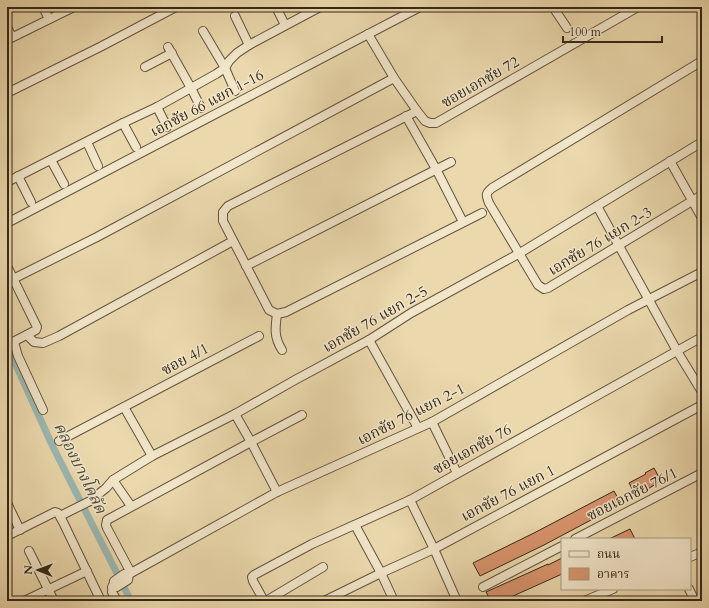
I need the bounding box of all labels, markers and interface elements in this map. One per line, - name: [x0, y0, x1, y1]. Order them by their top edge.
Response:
- scale bar: [563, 18, 662, 44]
- text: 100 m: [569, 24, 602, 40]
- street label: ซอยเอกชัย 72: [437, 51, 523, 112]
- street label: เอกชัย 66 แยก 1-16: [147, 65, 267, 141]
- street label: เอกชัย 76 แยก 2-3: [544, 202, 656, 280]
- street label: เอกชัย 76 แยก 2-5: [319, 281, 431, 357]
- street label: ซอย 4/1: [158, 338, 212, 380]
- street label: เอกชัย 76 แยก 2-1: [354, 378, 468, 450]
- water label: คลองบางโคลัด: [48, 418, 113, 518]
- street label: ซอยเอกชัย 76: [429, 419, 515, 479]
- street label: เอกชัย 76 แยก 1: [458, 460, 558, 526]
- street label: ซอยเอกชัย 76/1: [583, 463, 681, 525]
- legend: [561, 538, 691, 590]
- text: ถนน: [597, 546, 620, 562]
- north arrow: [18, 550, 58, 590]
- text: N: [21, 564, 36, 575]
- text: อาคาร: [597, 566, 629, 582]

